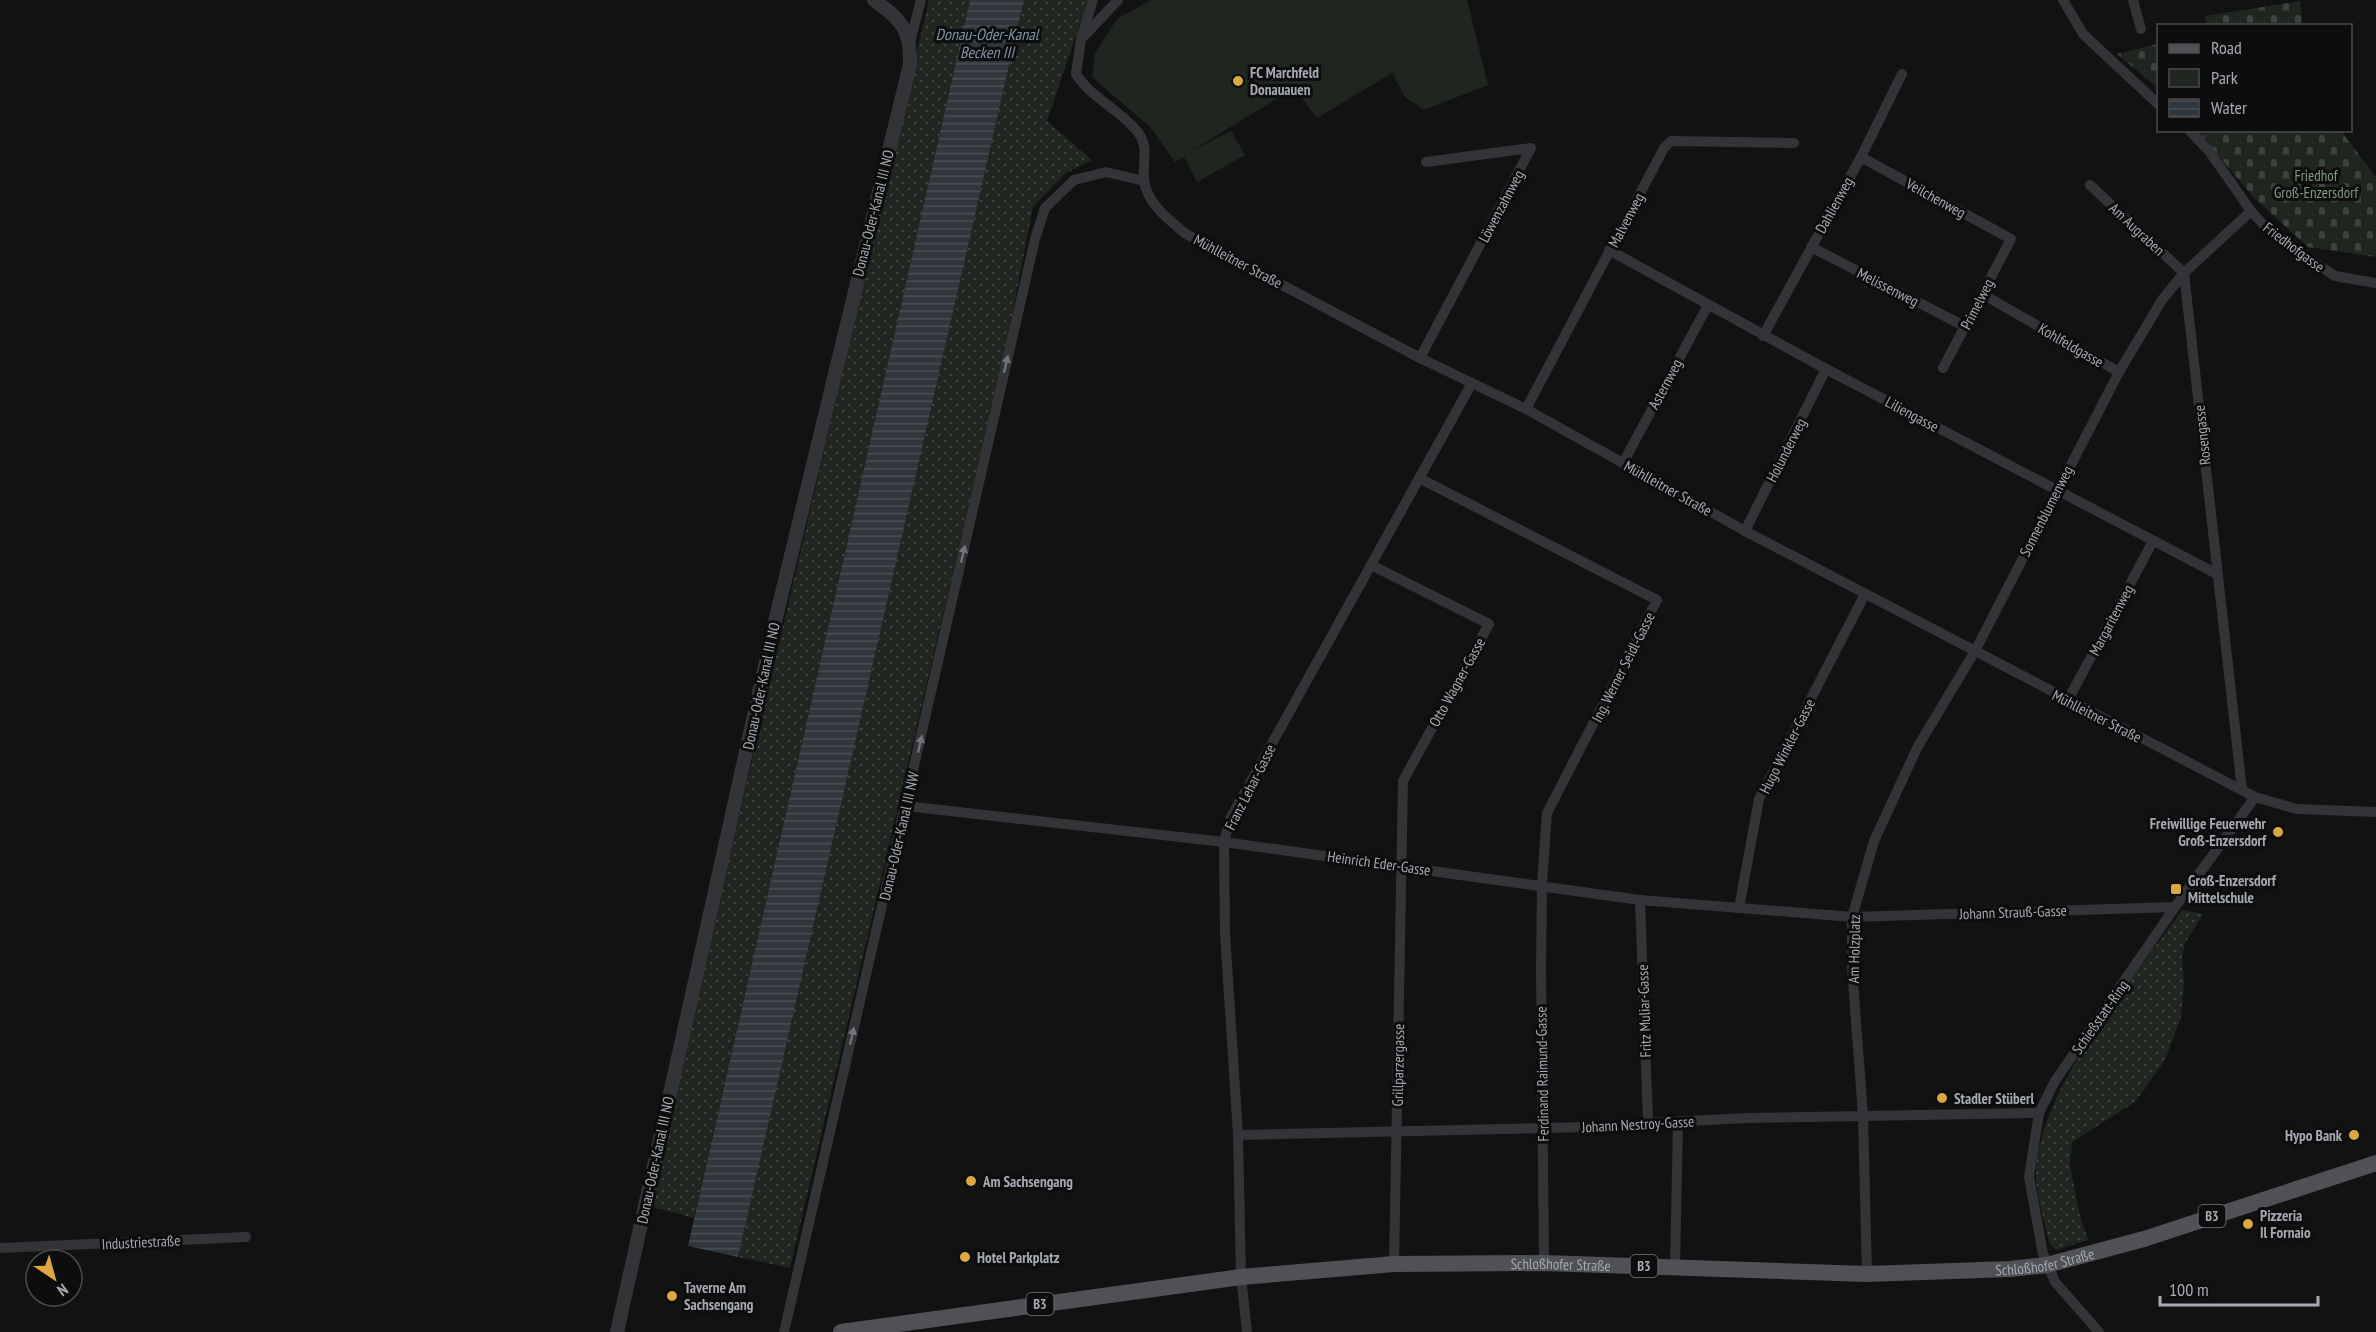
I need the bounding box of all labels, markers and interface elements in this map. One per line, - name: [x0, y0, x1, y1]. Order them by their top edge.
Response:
- water label: Donau-Oder-Kanal Becken III: [936, 24, 1040, 62]
- legend: [2157, 24, 2352, 132]
- text: Road: [2211, 36, 2242, 59]
- place label: FC Marchfeld Donauauen: [1250, 63, 1319, 99]
- text: Park: [2211, 66, 2238, 89]
- marker: FC Marchfeld Donauauen: [1231, 74, 1245, 88]
- text: Water: [2211, 96, 2247, 119]
- street label: Donau-Oder-Kanal III NO: [848, 148, 898, 278]
- park label: Friedhof Groß-Enzersdorf: [2274, 166, 2359, 202]
- street label: Löwenzahnweg: [1474, 167, 1528, 245]
- street label: Veilchenweg: [1902, 173, 1969, 222]
- street label: Dahlienweg: [1811, 174, 1857, 236]
- street label: Malvenweg: [1604, 190, 1648, 250]
- street label: Am Augraben: [2105, 198, 2169, 260]
- street label: Friedhofgasse: [2260, 218, 2328, 276]
- street label: Mühlleitner Straße: [1191, 230, 1285, 292]
- street label: Melissenweg: [1854, 263, 1922, 311]
- street label: Primelweg: [1956, 275, 1998, 333]
- street label: Kohlfeldgasse: [2035, 319, 2107, 371]
- one-way arrow: [1002, 355, 1012, 373]
- street label: Asternweg: [1644, 356, 1686, 412]
- street label: Liliengasse: [1882, 392, 1942, 436]
- street label: Rosengasse: [2189, 404, 2215, 466]
- street label: Holunderweg: [1762, 415, 1810, 485]
- street label: Mühlleitner Straße: [1621, 456, 1715, 520]
- street label: Sonnenblumenweg: [2015, 462, 2077, 560]
- one-way arrow: [959, 545, 969, 563]
- street label: Margaritenweg: [2084, 581, 2138, 659]
- street label: Ing. Werner Seidl-Gasse: [1587, 609, 1659, 725]
- street label: Donau-Oder-Kanal III NO: [738, 621, 784, 751]
- street label: Otto Wagner-Gasse: [1425, 634, 1489, 730]
- street label: Mühlleitner Straße: [2049, 685, 2145, 747]
- street label: Hugo Winkler-Gasse: [1755, 695, 1819, 797]
- one-way arrow: [916, 735, 926, 753]
- street label: Franz Lehar-Gasse: [1220, 741, 1280, 833]
- street label: Donau-Oder-Kanal III NW: [875, 770, 923, 902]
- place label: Freiwillige Feuerwehr Groß-Enzersdorf: [2150, 814, 2267, 850]
- marker: Freiwillige Feuerwehr Groß-Enzersdorf: [2271, 825, 2285, 839]
- street label: Heinrich Eder-Gasse: [1326, 846, 1432, 880]
- place label: Groß-Enzersdorf Mittelschule: [2188, 871, 2277, 907]
- marker: Groß-Enzersdorf Mittelschule: [2169, 882, 2183, 896]
- street label: Johann Strauß-Gasse: [1958, 901, 2067, 923]
- street label: Am Holzplatz: [1844, 914, 1864, 984]
- street label: Fritz Muliar-Gasse: [1633, 964, 1655, 1058]
- street label: Schießstatt-Ring: [2068, 976, 2132, 1058]
- street label: Ferdinand Raimund-Gasse: [1531, 1006, 1553, 1142]
- street label: Grillparzergasse: [1388, 1023, 1408, 1107]
- one-way arrow: [847, 1027, 857, 1045]
- place label: Stadler Stüberl: [1954, 1089, 2034, 1108]
- marker: Stadler Stüberl: [1935, 1091, 1949, 1105]
- street label: Donau-Oder-Kanal III NO: [632, 1095, 678, 1225]
- street label: Johann Nestroy-Gasse: [1580, 1112, 1695, 1136]
- place label: Hypo Bank: [2285, 1126, 2343, 1145]
- marker: Hypo Bank: [2347, 1128, 2361, 1142]
- place label: Am Sachsengang: [982, 1172, 1073, 1191]
- marker: Am Sachsengang: [964, 1174, 978, 1188]
- road number: B3: [2198, 1205, 2226, 1227]
- place label: Pizzeria Il Fornaio: [2260, 1206, 2311, 1242]
- marker: Pizzeria Il Fornaio: [2241, 1217, 2255, 1231]
- street label: Industriestraße: [101, 1230, 181, 1254]
- street label: Schloßhofer Straße: [1995, 1243, 2096, 1279]
- north arrow: [24, 1248, 84, 1308]
- place label: Hotel Parkplatz: [977, 1248, 1060, 1267]
- marker: Hotel Parkplatz: [958, 1250, 972, 1264]
- street label: Schloßhofer Straße: [1511, 1253, 1611, 1275]
- road number: B3: [1630, 1255, 1658, 1277]
- scale bar: [2160, 1269, 2318, 1307]
- place label: Taverne Am Sachsengang: [684, 1278, 754, 1314]
- text: 100 m: [2169, 1278, 2209, 1301]
- text: N: [53, 1280, 72, 1301]
- marker: Taverne Am Sachsengang: [665, 1289, 679, 1303]
- road number: B3: [1026, 1293, 1054, 1315]

